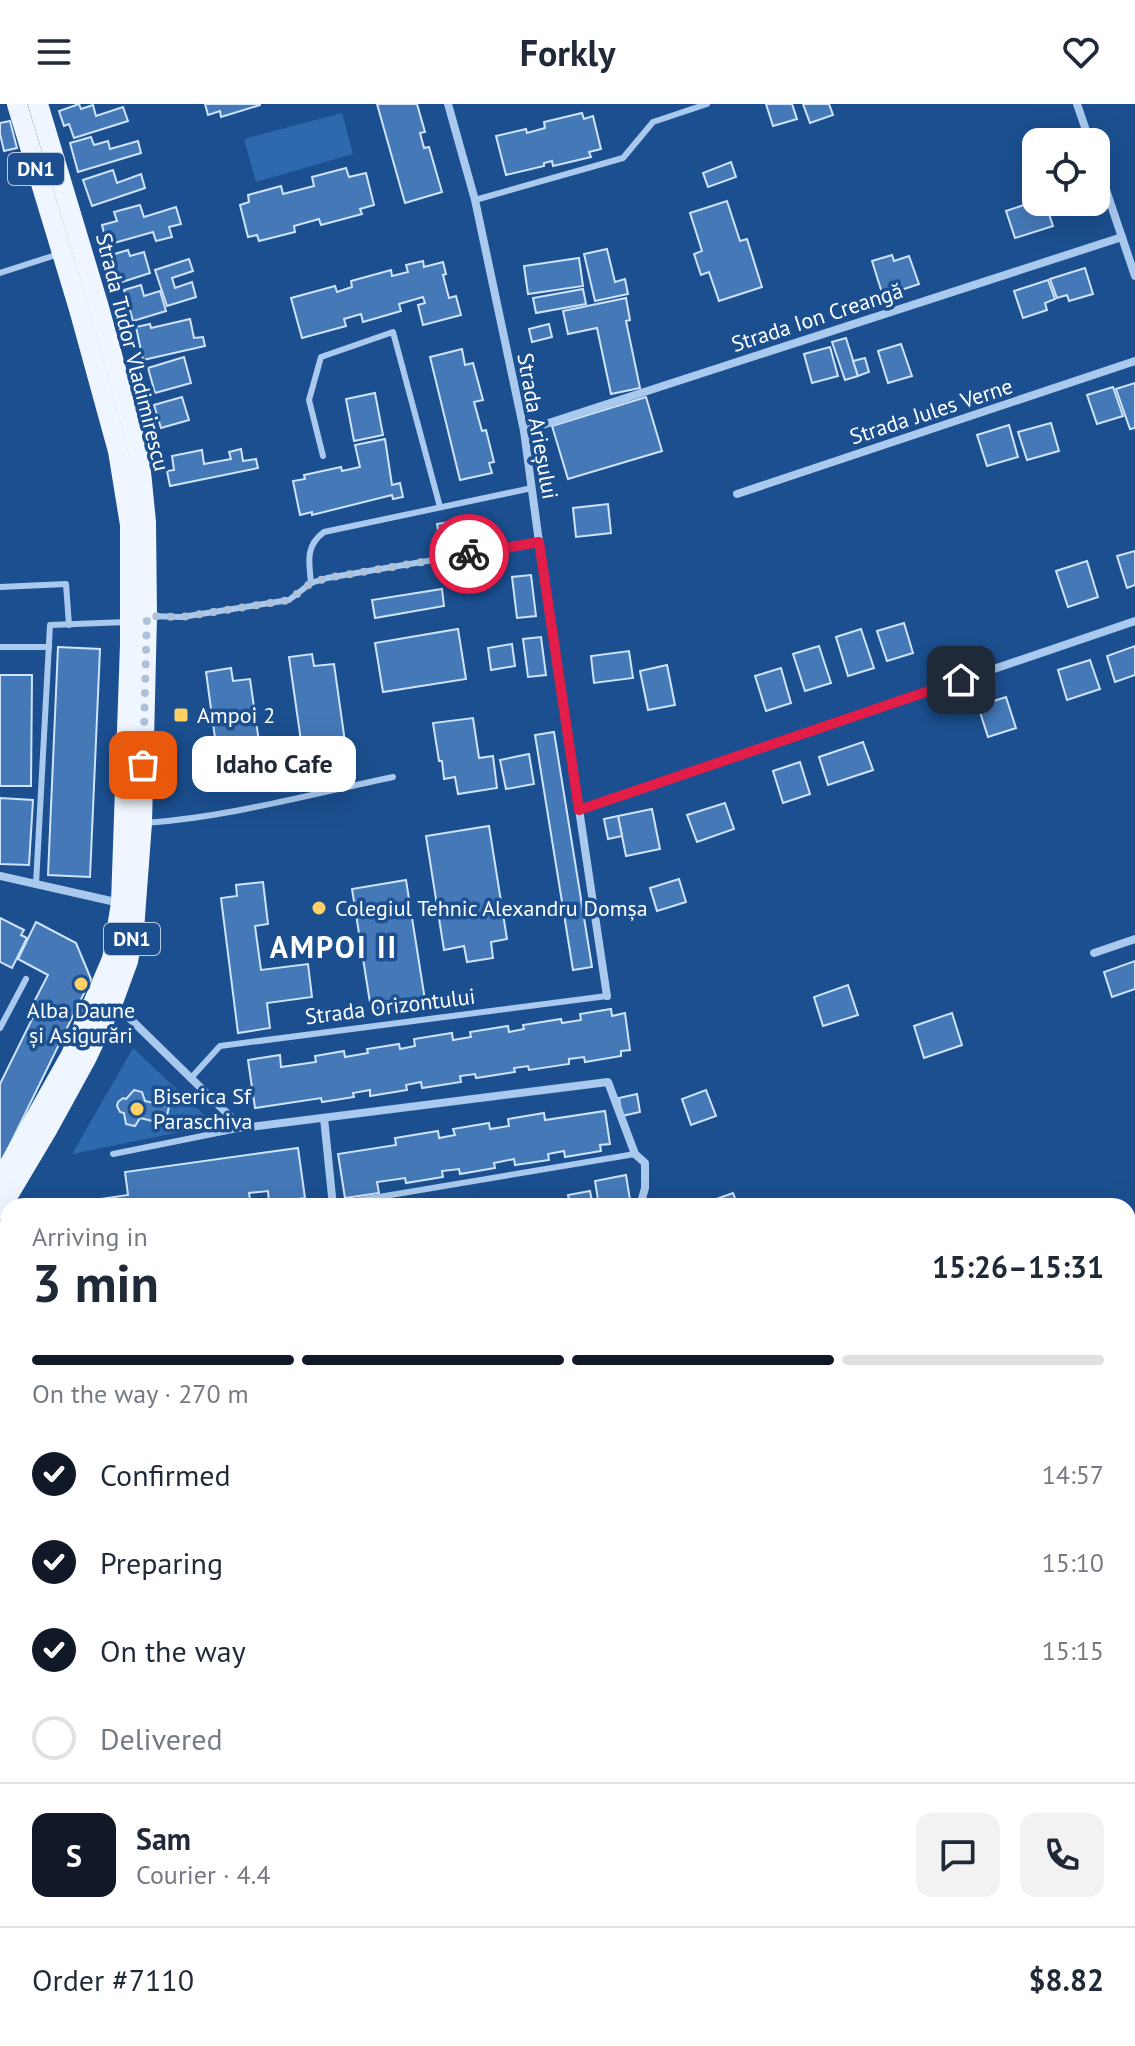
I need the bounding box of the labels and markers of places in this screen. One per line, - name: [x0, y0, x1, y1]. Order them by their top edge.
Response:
- pin: [927, 646, 995, 714]
- place label: Ampoi 2: [197, 701, 275, 729]
- marker: Ampoi 2: [172, 706, 190, 724]
- pin: [109, 731, 177, 799]
- callout: Idaho Cafe: [191, 737, 355, 793]
- place label: Colegiul Tehnic Alexandru Domșa: [335, 894, 648, 922]
- marker: Colegiul Tehnic Alexandru Domșa: [310, 899, 328, 917]
- marker: Alba Daune și Asigurări: [72, 975, 90, 993]
- place label: Alba Daune și Asigurări: [27, 996, 135, 1049]
- place label: Biserica Sf Paraschiva: [153, 1082, 252, 1135]
- marker: Biserica Sf Paraschiva: [128, 1100, 146, 1118]

